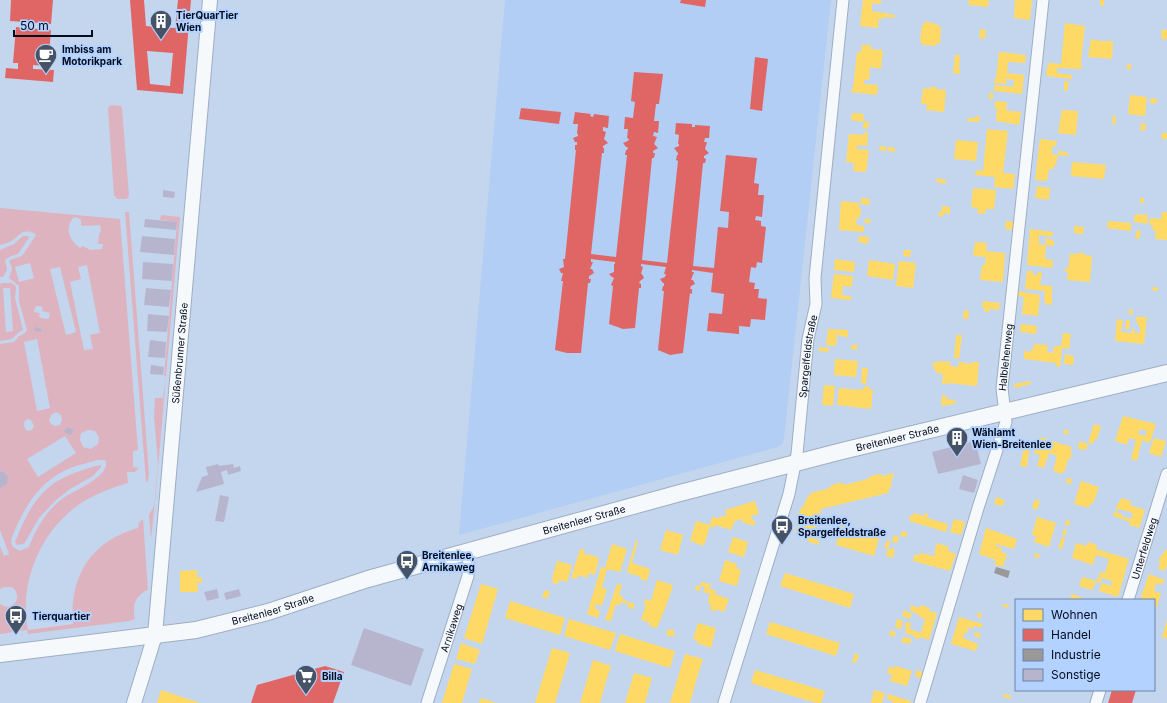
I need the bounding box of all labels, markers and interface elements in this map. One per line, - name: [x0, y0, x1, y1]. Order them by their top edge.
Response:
- building icon: TierQuarTier Wien: [148, 8, 174, 41]
- place label: TierQuarTier Wien: [176, 9, 238, 33]
- scale bar: [14, 12, 92, 38]
- text: 50 m: [20, 18, 49, 33]
- cafe icon: Imbiss am Motorikpark: [33, 42, 59, 75]
- place label: Imbiss am Motorikpark: [62, 43, 122, 67]
- street label: Süßenbrunner Straße: [169, 302, 190, 404]
- street label: Spargelfeldstraße: [796, 313, 819, 399]
- street label: Halblehenweg: [996, 323, 1015, 392]
- street label: Breitenleer Straße: [855, 422, 940, 453]
- building icon: Wählamt Wien-Breitenlee: [944, 425, 970, 458]
- place label: Wählamt Wien-Breitenlee: [972, 426, 1051, 450]
- street label: Breitenleer Straße: [541, 502, 627, 537]
- bus stop icon: Breitenlee, Spargelfeldstraße: [769, 513, 795, 546]
- place label: Breitenlee, Spargelfeldstraße: [798, 514, 886, 539]
- street label: Unterfeldweg: [1129, 516, 1159, 581]
- bus stop icon: Breitenlee, Arnikaweg: [394, 548, 420, 581]
- place label: Breitenlee, Arnikaweg: [422, 549, 475, 574]
- street label: Breitenleer Straße: [230, 591, 316, 627]
- legend: [1015, 599, 1155, 691]
- street label: Arnikaweg: [438, 602, 465, 654]
- bus stop icon: Tierquartier: [3, 603, 29, 636]
- text: Wohnen: [1051, 607, 1098, 622]
- place label: Tierquartier: [32, 610, 90, 622]
- text: Handel: [1051, 627, 1091, 642]
- text: Industrie: [1051, 647, 1101, 662]
- supermarket icon: Billa: [293, 663, 319, 696]
- text: Sonstige: [1051, 667, 1101, 682]
- place label: Billa: [322, 670, 343, 682]

